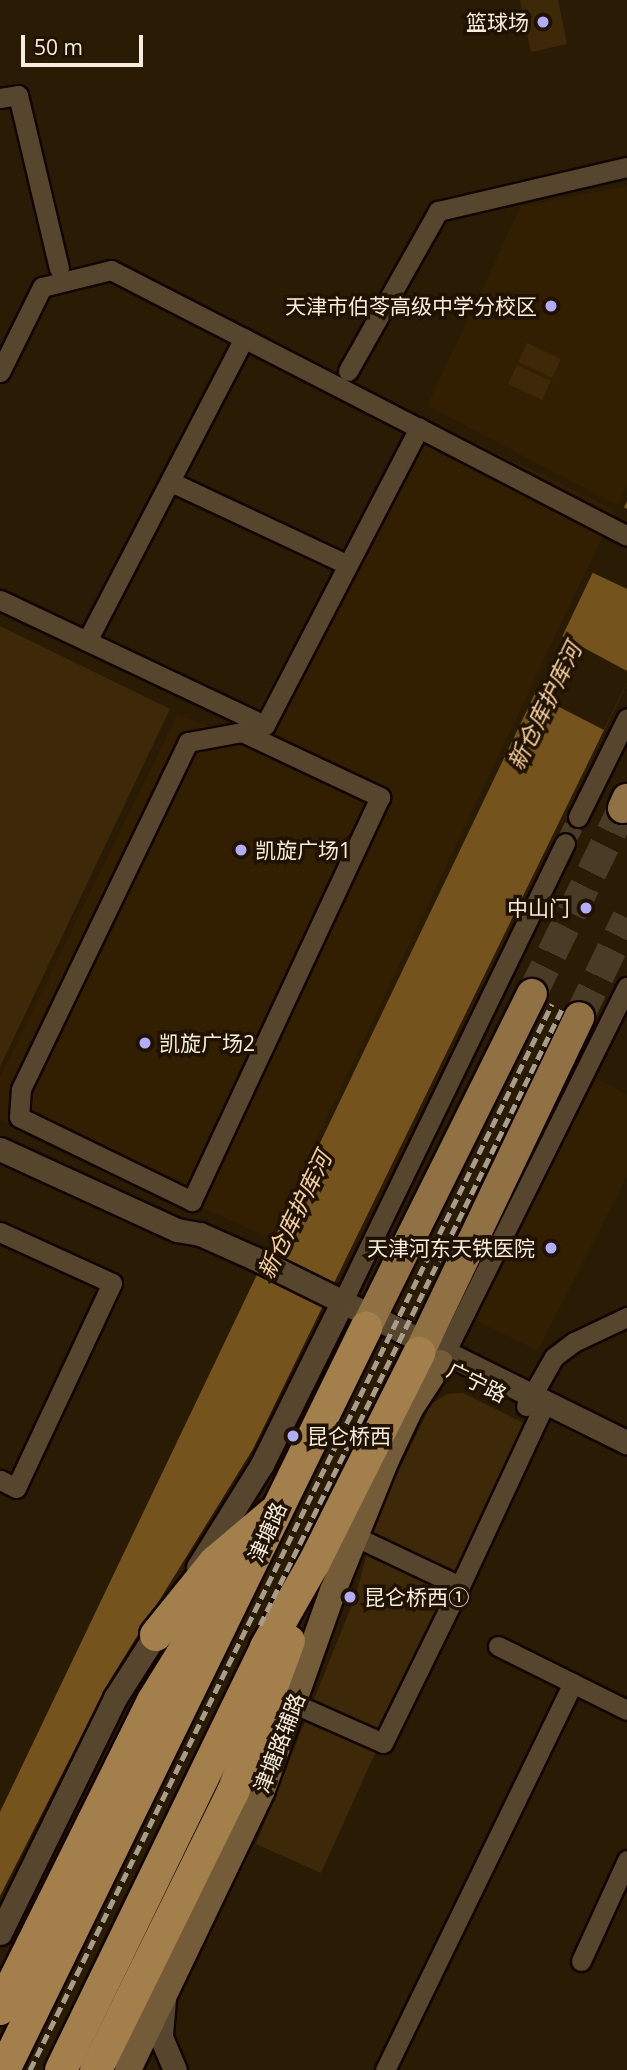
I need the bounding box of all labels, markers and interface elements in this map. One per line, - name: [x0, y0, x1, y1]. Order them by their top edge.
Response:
- place label: 篮球场: [466, 9, 529, 35]
- marker: 篮球场: [535, 14, 551, 30]
- scale bar: [24, 21, 147, 65]
- text: 50 m: [34, 33, 83, 61]
- place label: 天津市伯苓高级中学分校区: [285, 293, 537, 319]
- marker: 天津市伯苓高级中学分校区: [543, 298, 559, 314]
- water label: 新仓库护库河: [501, 638, 587, 774]
- place label: 凯旋广场1: [255, 837, 351, 863]
- marker: 凯旋广场1: [233, 842, 249, 858]
- place label: 中山门: [507, 895, 570, 921]
- marker: 中山门: [576, 898, 596, 918]
- place label: 凯旋广场2: [159, 1030, 255, 1056]
- marker: 凯旋广场2: [137, 1035, 153, 1051]
- water label: 新仓库护库河: [251, 1147, 337, 1283]
- place label: 天津河东天铁医院: [367, 1235, 535, 1261]
- marker: 天津河东天铁医院: [541, 1238, 561, 1258]
- street label: 广宁路: [443, 1357, 511, 1407]
- place label: 昆仑桥西: [307, 1423, 391, 1449]
- marker: 昆仑桥西: [285, 1428, 301, 1444]
- street label: 津塘路: [243, 1498, 291, 1566]
- place label: 昆仑桥西①: [364, 1584, 469, 1610]
- marker: 昆仑桥西①: [342, 1589, 358, 1605]
- street label: 津塘路辅路: [248, 1689, 310, 1797]

